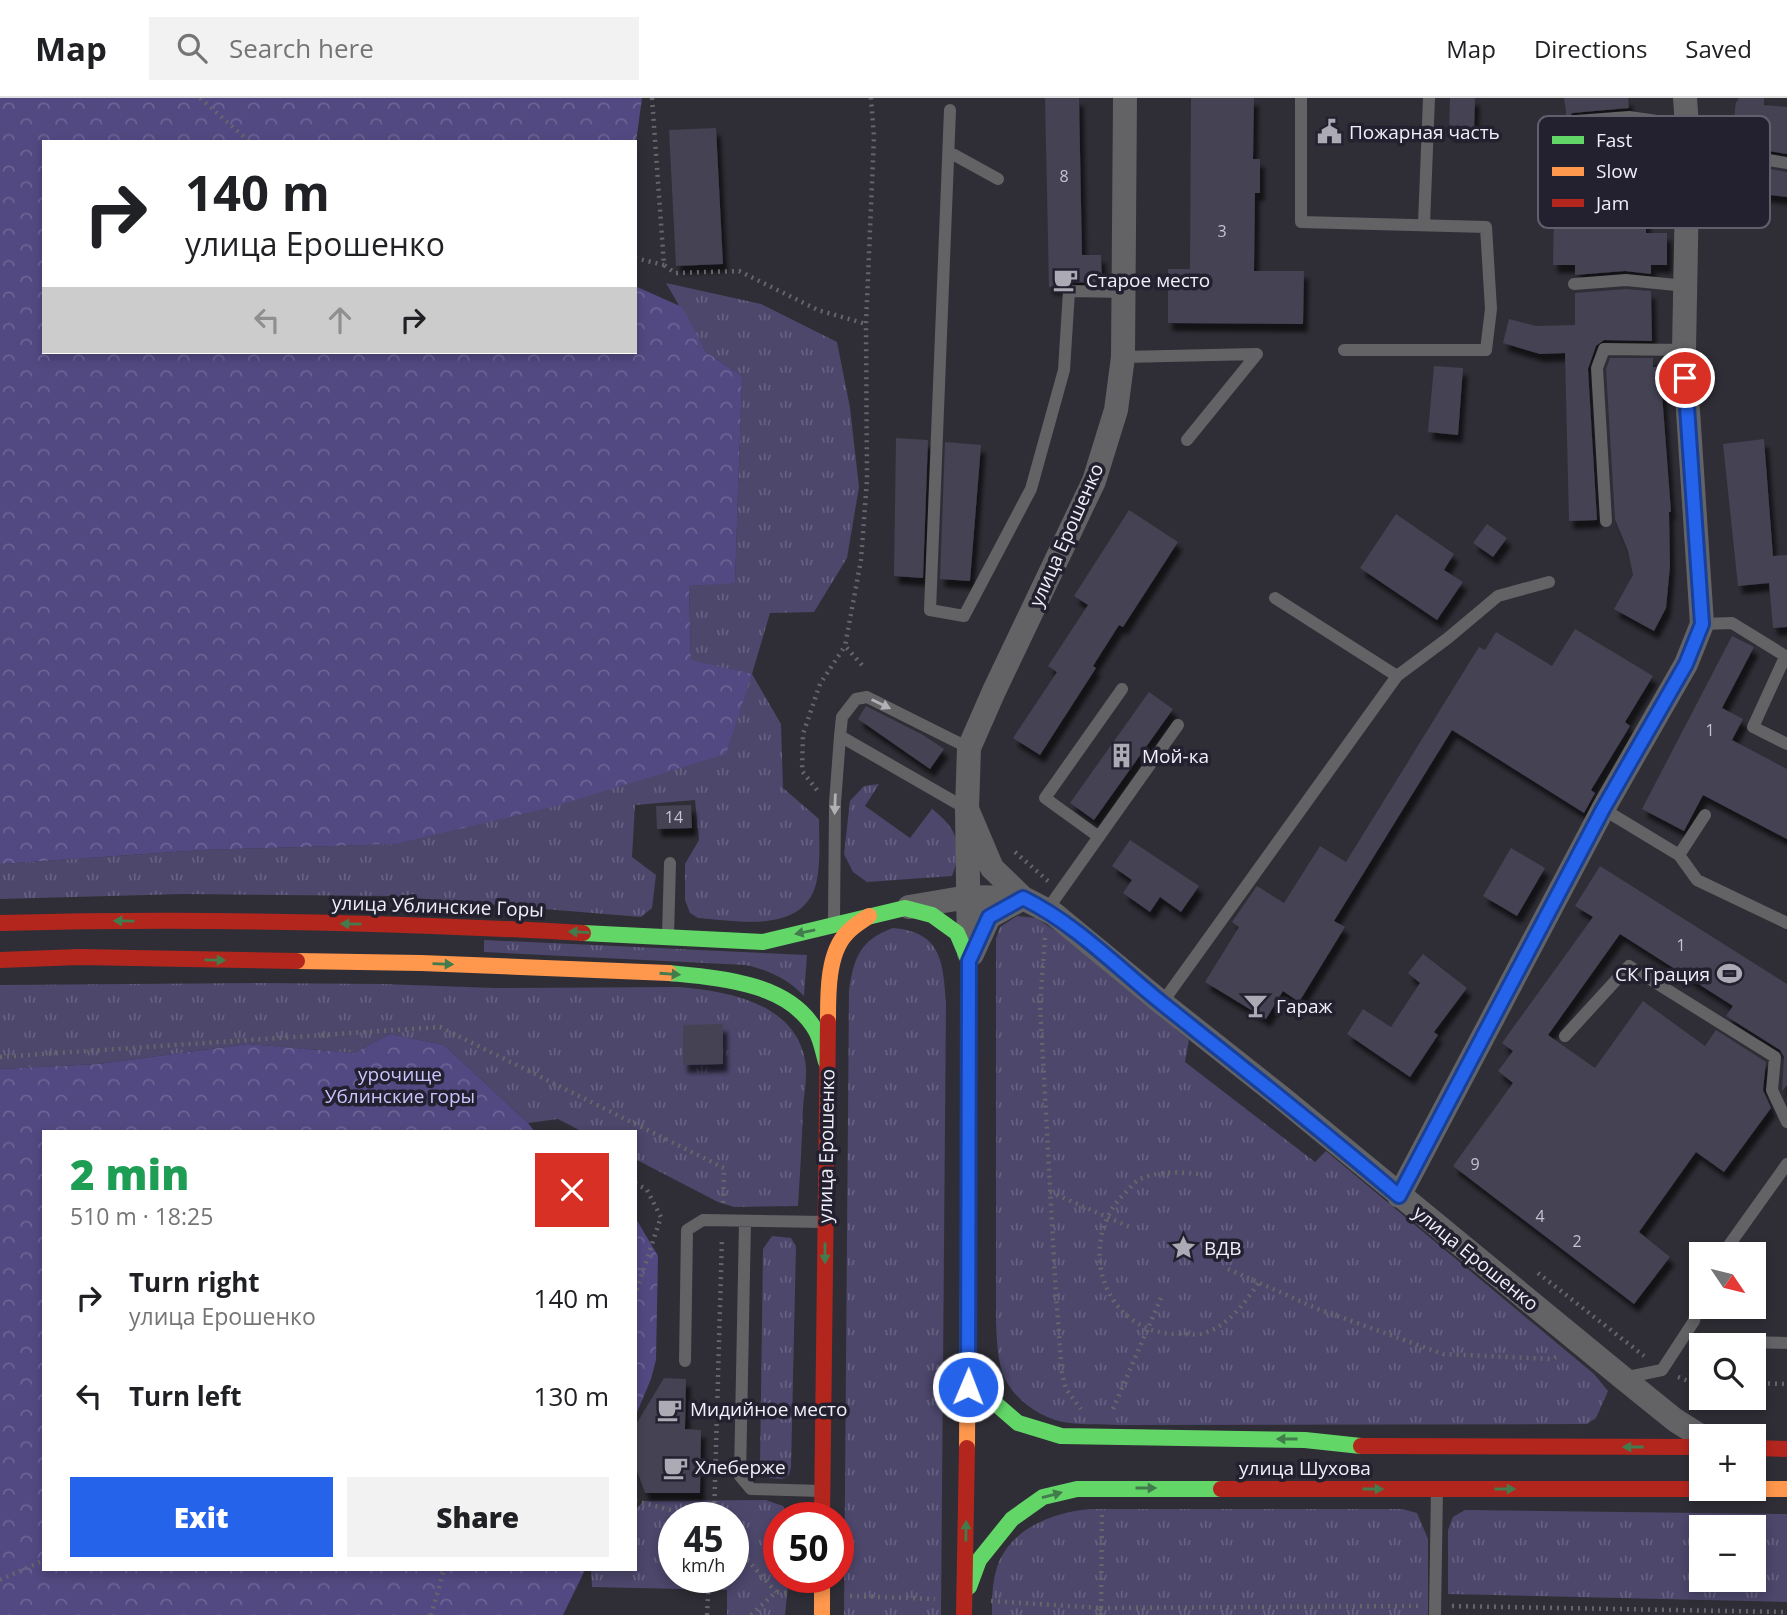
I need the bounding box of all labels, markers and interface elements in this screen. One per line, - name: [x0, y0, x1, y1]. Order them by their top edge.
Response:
- search box: [149, 17, 639, 80]
- text: Map: [35, 26, 107, 71]
- icon: search: [173, 29, 211, 67]
- text: Search here: [229, 30, 374, 66]
- text: Map: [1446, 32, 1496, 65]
- text: Directions: [1534, 32, 1647, 65]
- text: Saved: [1685, 32, 1752, 65]
- legend: [1538, 116, 1770, 228]
- public building icon: Пожарная часть: [1315, 118, 1343, 146]
- place label: Пожарная часть: [1349, 119, 1500, 145]
- text: Fast: [1596, 127, 1632, 153]
- text: Slow: [1596, 158, 1638, 184]
- text: 140 m: [185, 159, 330, 225]
- house number: 8: [1059, 165, 1069, 187]
- icon: right: [70, 168, 161, 259]
- text: Jam: [1594, 190, 1629, 216]
- house number: 3: [1217, 220, 1227, 242]
- text: улица Ерошенко: [185, 222, 445, 265]
- cafe icon: Старое место: [1052, 266, 1080, 294]
- place label: Старое место: [1086, 267, 1210, 293]
- icon: left: [248, 301, 286, 339]
- icon: ahead: [321, 301, 359, 339]
- icon: right: [394, 301, 432, 339]
- pin: [1655, 348, 1715, 408]
- icon: arrive: [1666, 359, 1704, 397]
- street label: улица Ерошенко: [1023, 459, 1109, 611]
- one-way arrow: [871, 698, 891, 709]
- house number: 1: [1705, 719, 1715, 741]
- building icon: Мой-ка: [1108, 742, 1136, 770]
- place label: Мой-ка: [1142, 743, 1209, 769]
- one-way arrow: [830, 793, 841, 815]
- house number: 14: [665, 806, 683, 828]
- street label: улица Ублинские Горы: [332, 889, 544, 923]
- one-way arrow: [113, 915, 135, 927]
- one-way arrow: [340, 918, 362, 930]
- one-way arrow: [567, 926, 589, 937]
- one-way arrow: [794, 927, 816, 938]
- house number: 1: [1676, 934, 1686, 956]
- one-way arrow: [204, 954, 226, 965]
- one-way arrow: [432, 959, 454, 970]
- sports icon: СК Грация: [1716, 960, 1744, 988]
- place label: СК Грация: [1615, 961, 1710, 987]
- one-way arrow: [659, 969, 681, 980]
- bar icon: Гараж: [1242, 992, 1270, 1020]
- place label: Гараж: [1276, 993, 1333, 1019]
- park label: урочище Ублинские горы: [325, 1061, 475, 1109]
- street label: улица Ерошенко: [812, 1069, 840, 1223]
- text: 2 min: [70, 1145, 189, 1202]
- button: close: [535, 1153, 609, 1227]
- house number: 9: [1470, 1153, 1480, 1175]
- street label: улица Ерошенко: [1408, 1199, 1544, 1317]
- text: 510 m · 18:25: [70, 1200, 213, 1232]
- house number: 4: [1535, 1205, 1545, 1227]
- house number: 2: [1572, 1230, 1582, 1252]
- place icon: ВДВ: [1170, 1234, 1198, 1262]
- place label: ВДВ: [1204, 1235, 1242, 1261]
- one-way arrow: [819, 1242, 831, 1264]
- north arrow: [1689, 1242, 1766, 1320]
- map controls: [1689, 1242, 1766, 1592]
- text: Turn right: [129, 1264, 260, 1300]
- icon: right: [70, 1279, 108, 1317]
- text: 140 m: [534, 1280, 609, 1316]
- text: улица Ерошенко: [129, 1300, 316, 1332]
- button: search: [1689, 1333, 1766, 1410]
- position arrow: [931, 1350, 1005, 1424]
- icon: left: [70, 1377, 108, 1415]
- text: Turn left: [129, 1378, 241, 1414]
- text: 130 m: [534, 1378, 609, 1414]
- cafe icon: Мидийное место: [656, 1395, 684, 1423]
- place label: Мидийное место: [690, 1396, 847, 1422]
- button: +: [1689, 1424, 1766, 1501]
- one-way arrow: [1276, 1433, 1298, 1445]
- one-way arrow: [1622, 1441, 1644, 1453]
- cafe icon: Хлеберже: [661, 1453, 689, 1481]
- place label: Хлеберже: [695, 1454, 786, 1480]
- street label: улица Шухова: [1239, 1455, 1371, 1481]
- button: Exit: [70, 1477, 333, 1557]
- button: Share: [347, 1477, 609, 1557]
- one-way arrow: [1135, 1482, 1157, 1494]
- one-way arrow: [1362, 1483, 1384, 1495]
- one-way arrow: [1495, 1483, 1517, 1495]
- one-way arrow: [1041, 1489, 1063, 1500]
- speed limit sign: 50: [763, 1502, 854, 1593]
- text: 45: [683, 1515, 724, 1562]
- button: −: [1689, 1515, 1766, 1592]
- one-way arrow: [960, 1520, 971, 1542]
- text: km/h: [682, 1553, 725, 1577]

